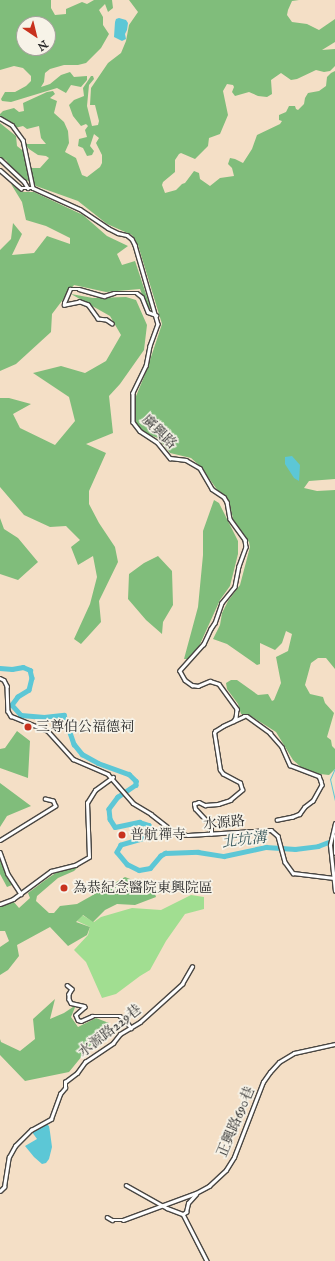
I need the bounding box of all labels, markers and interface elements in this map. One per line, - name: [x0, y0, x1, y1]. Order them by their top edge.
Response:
- north arrow: [16, 16, 56, 56]
- text: N: [34, 37, 50, 53]
- street label: 廣興路: [138, 411, 180, 453]
- place label: 三尊伯公福德祠: [36, 719, 134, 735]
- marker: 三尊伯公福德祠: [23, 722, 33, 732]
- street label: 水源路: [202, 813, 246, 833]
- place label: 普航禪寺: [130, 827, 186, 843]
- water label: 北坑溝: [221, 828, 267, 852]
- marker: 普航禪寺: [117, 830, 127, 840]
- place label: 為恭紀念醫院東興院區: [73, 880, 213, 896]
- marker: 為恭紀念醫院東興院區: [58, 882, 70, 894]
- street label: 水源路229巷: [75, 1001, 145, 1061]
- street label: 正興路690巷: [214, 1084, 258, 1160]

